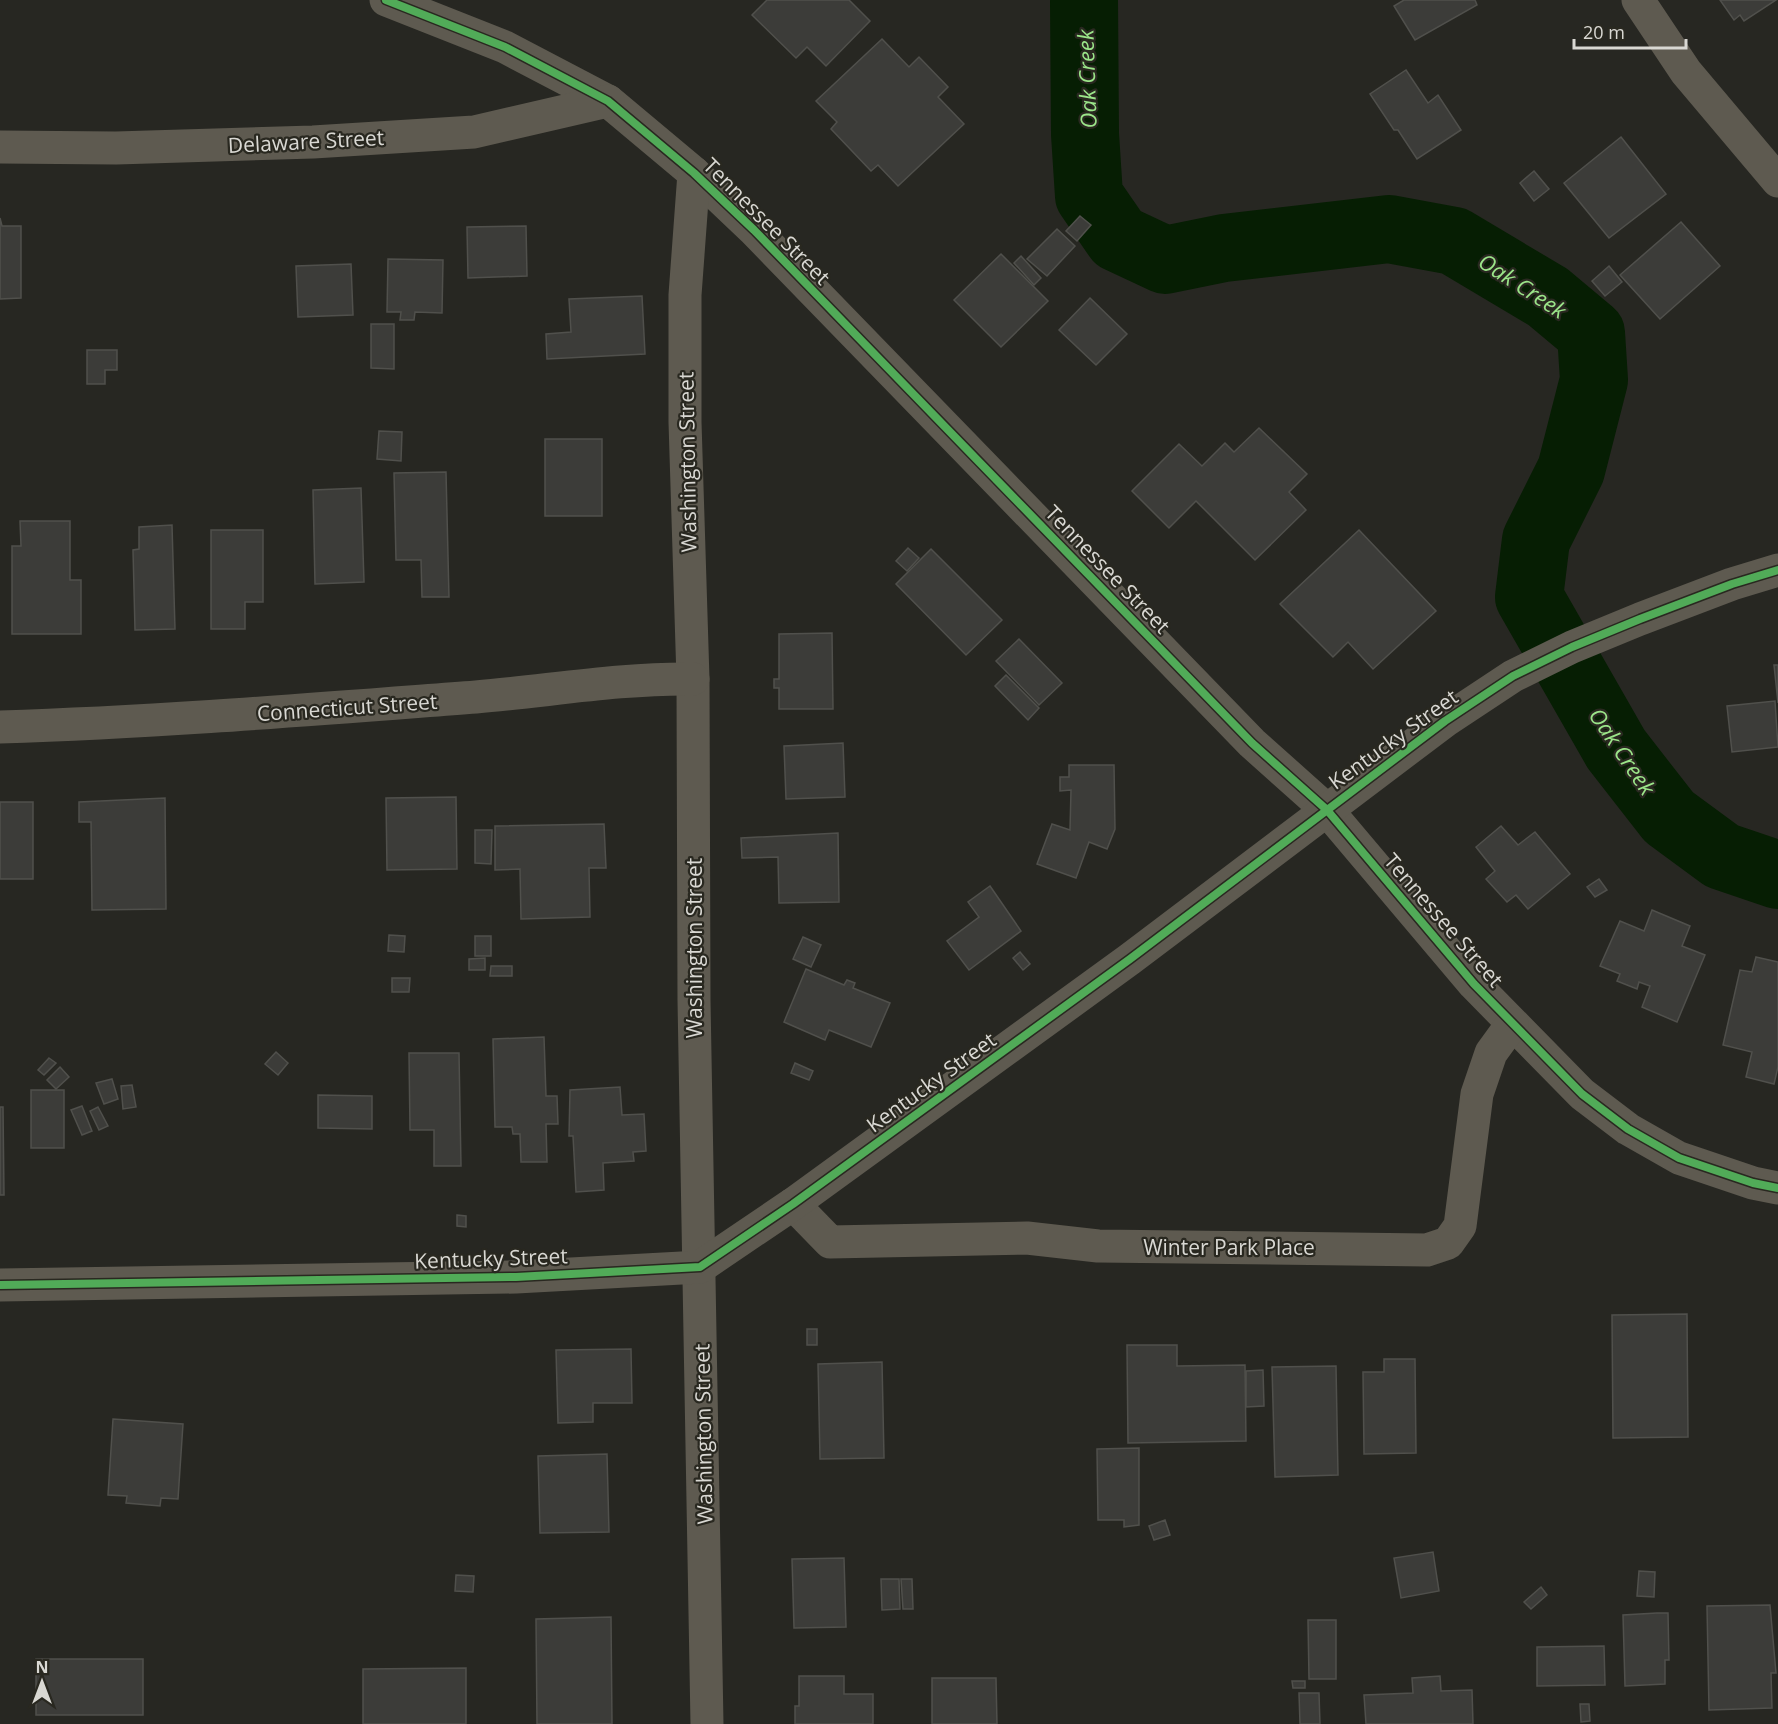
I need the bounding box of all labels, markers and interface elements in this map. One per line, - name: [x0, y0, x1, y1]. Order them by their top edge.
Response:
- scale bar: [1574, 12, 1686, 50]
- text: 20 m: [1583, 20, 1625, 44]
- water label: Oak Creek: [1069, 28, 1103, 129]
- street label: Delaware Street: [227, 123, 385, 159]
- street label: Tennessee Street: [697, 151, 837, 291]
- water label: Oak Creek: [1473, 245, 1574, 325]
- street label: Washington Street: [671, 371, 703, 553]
- street label: Tennessee Street: [1039, 499, 1177, 639]
- street label: Kentucky Street: [1323, 683, 1463, 795]
- street label: Connecticut Street: [256, 687, 438, 727]
- water label: Oak Creek: [1583, 702, 1664, 801]
- street label: Tennessee Street: [1378, 847, 1510, 993]
- street label: Washington Street: [680, 858, 708, 1038]
- street label: Kentucky Street: [861, 1026, 1001, 1138]
- street label: Winter Park Place: [1143, 1233, 1315, 1261]
- street label: Kentucky Street: [414, 1241, 568, 1275]
- street label: Washington Street: [687, 1343, 719, 1525]
- north arrow: [12, 1652, 72, 1712]
- text: N: [35, 1656, 49, 1678]

